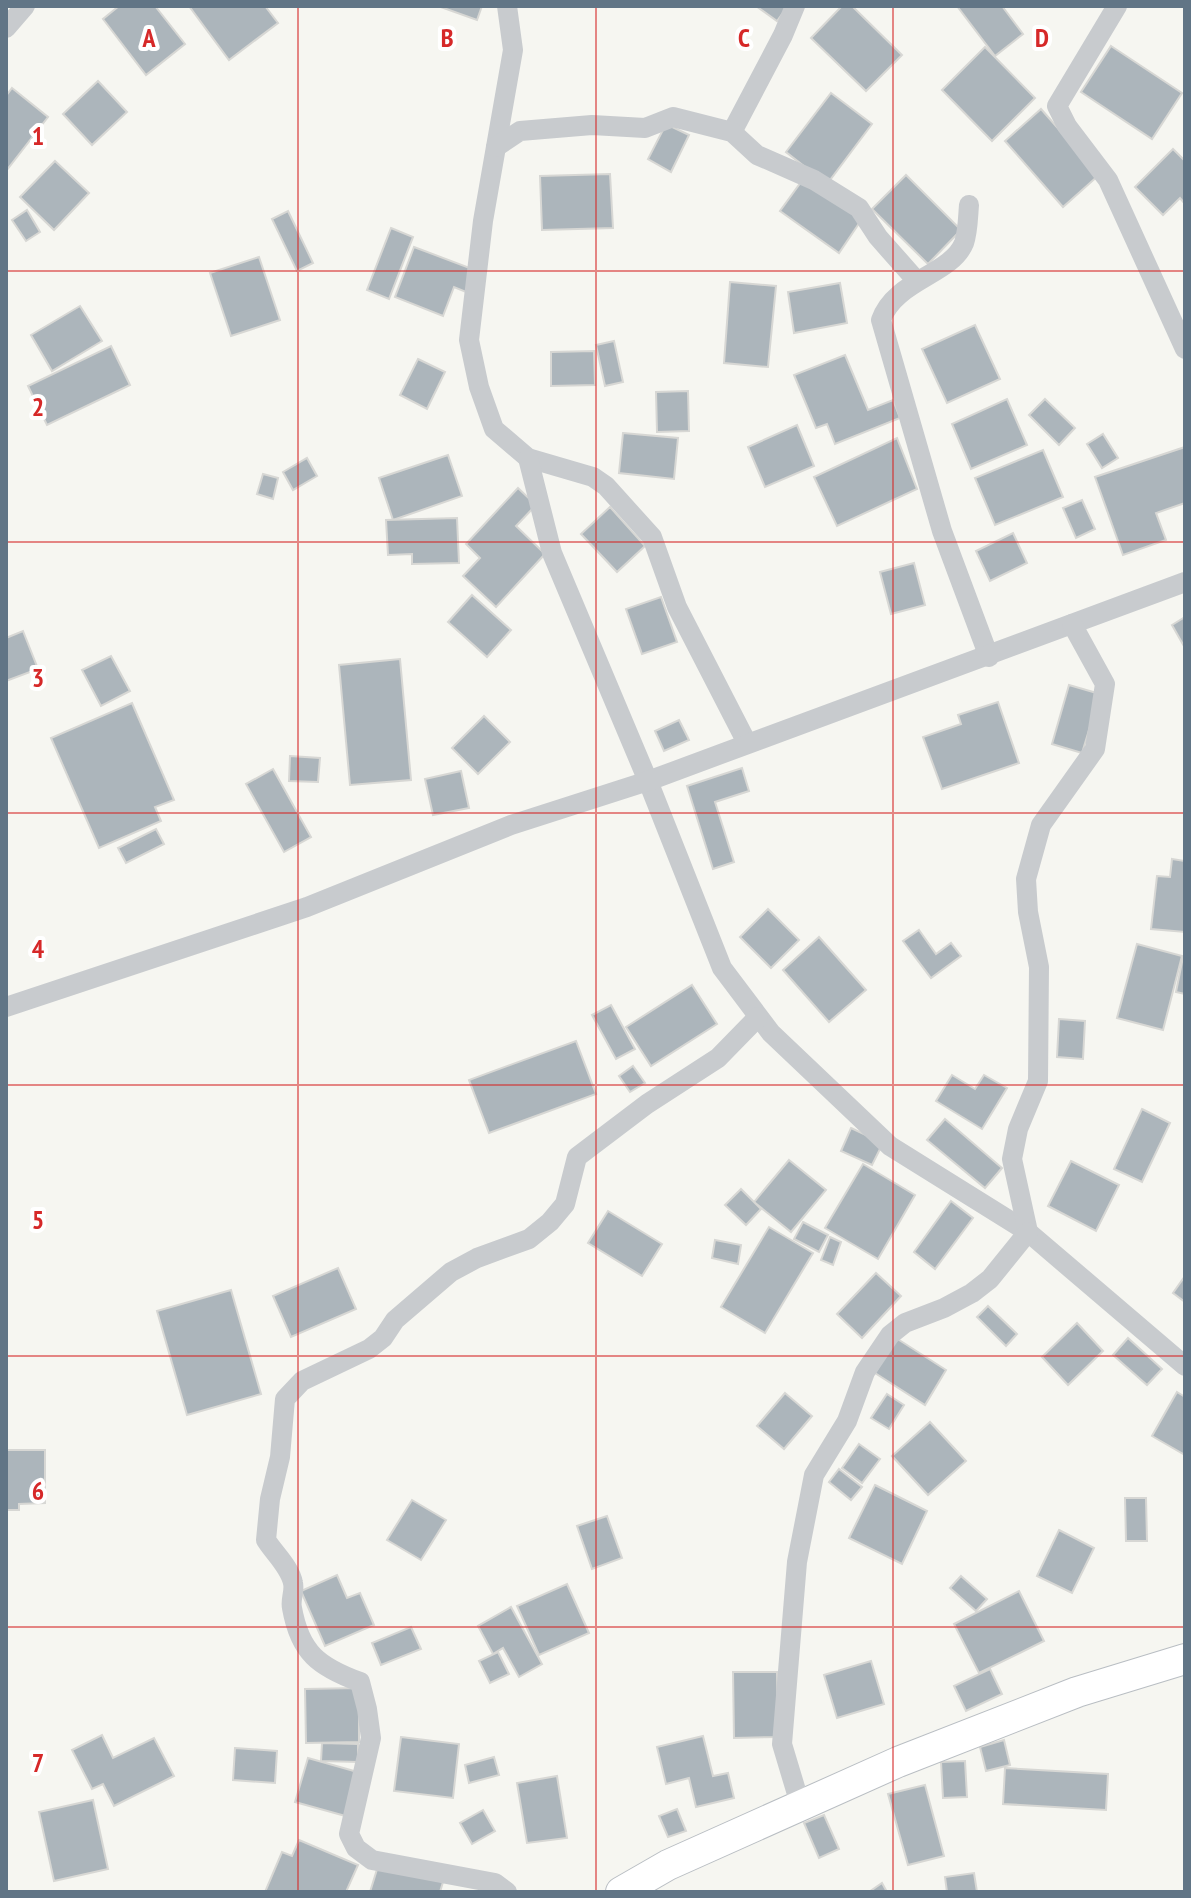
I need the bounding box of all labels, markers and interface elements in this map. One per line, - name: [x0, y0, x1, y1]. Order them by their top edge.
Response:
- text: A: [141, 21, 156, 54]
- text: B: [441, 21, 454, 54]
- text: C: [738, 21, 750, 54]
- text: D: [1035, 21, 1049, 54]
- text: 1: [32, 119, 44, 152]
- text: 2: [32, 390, 44, 423]
- text: 3: [32, 661, 44, 694]
- text: 4: [32, 932, 45, 965]
- text: 5: [32, 1203, 44, 1236]
- text: 6: [32, 1474, 44, 1507]
- text: 7: [32, 1746, 44, 1779]

